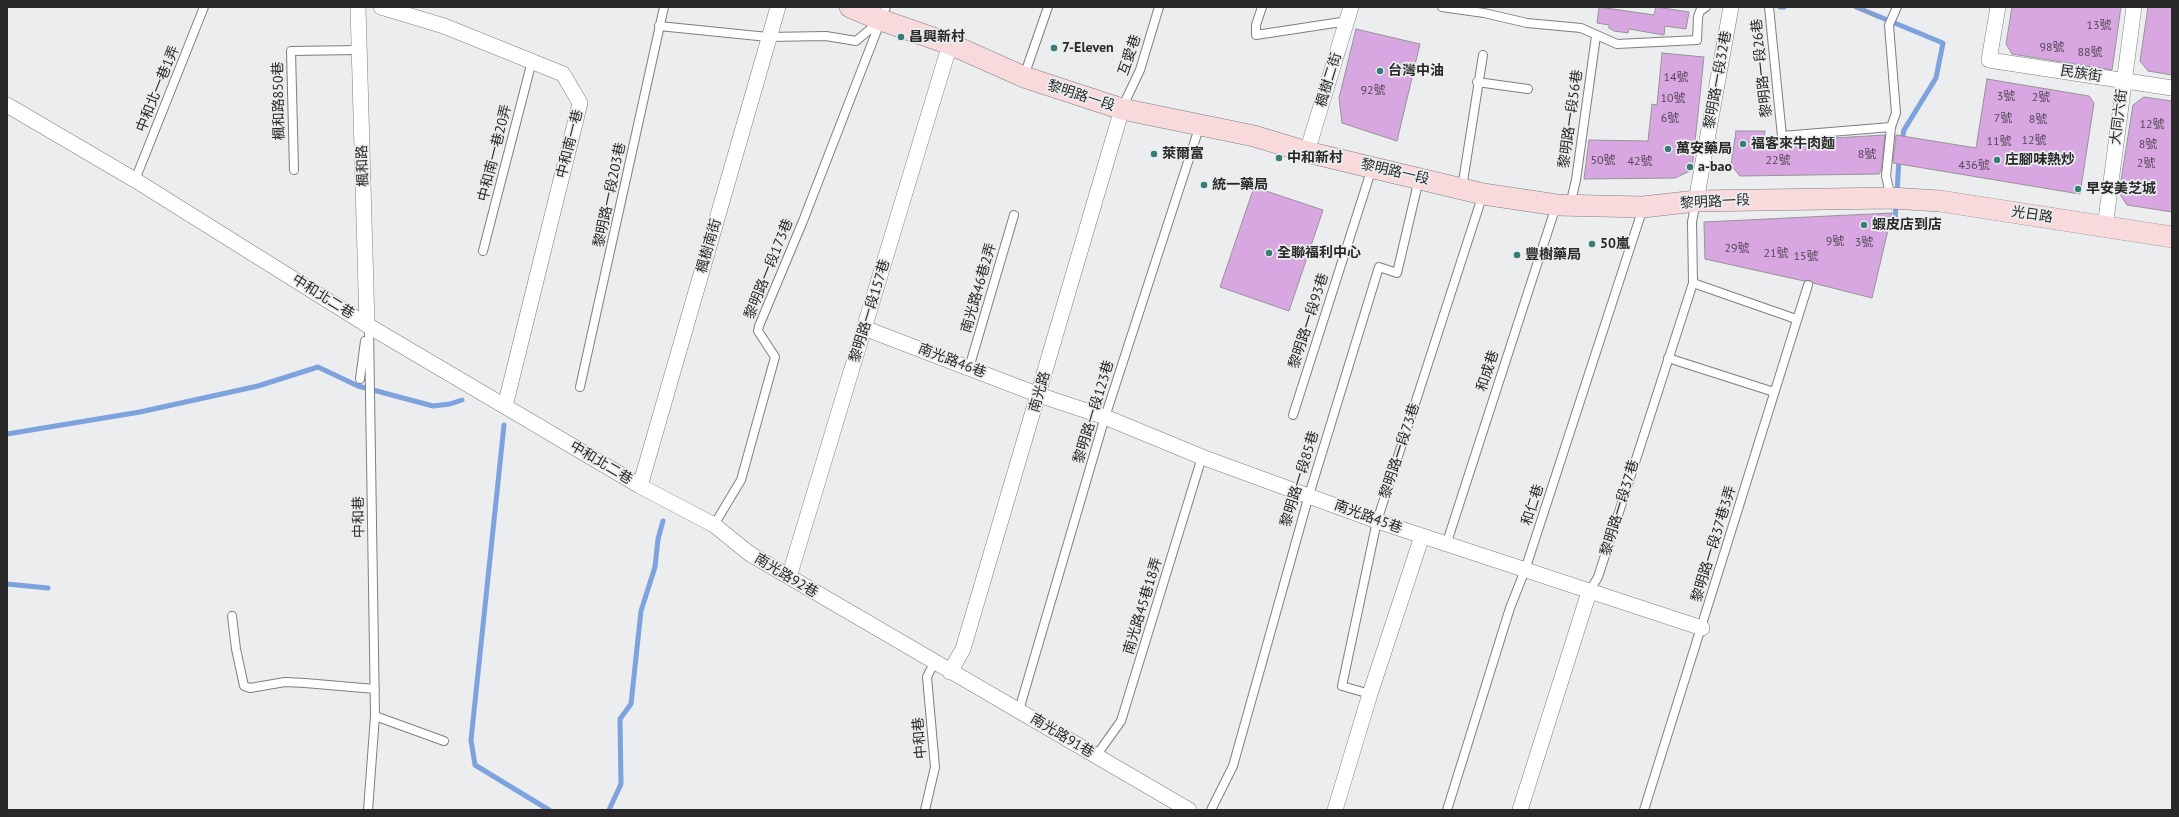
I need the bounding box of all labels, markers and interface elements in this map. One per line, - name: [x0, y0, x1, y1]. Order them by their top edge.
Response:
- street label: 黎明路一段26巷: [1748, 18, 1776, 118]
- house number: 13號: [2086, 19, 2112, 33]
- place label: 昌興新村: [909, 29, 965, 45]
- street label: 黎明路一段32巷: [1701, 30, 1735, 130]
- marker: 昌興新村: [896, 32, 906, 42]
- street label: 互愛巷: [1115, 32, 1145, 78]
- place label: 7-Eleven: [1062, 40, 1114, 56]
- house number: 98號: [2039, 41, 2065, 55]
- street label: 中和北一巷1弄: [133, 43, 183, 135]
- marker: 7-Eleven: [1049, 43, 1059, 53]
- house number: 88號: [2077, 46, 2103, 60]
- street label: 楓樹二街: [1313, 51, 1345, 109]
- street label: 楓和路850巷: [270, 61, 288, 141]
- street label: 民族街: [2059, 62, 2103, 86]
- place label: 台灣中油: [1388, 63, 1444, 79]
- marker: 台灣中油: [1375, 66, 1385, 76]
- street label: 黎明路一段56巷: [1556, 69, 1586, 169]
- house number: 14號: [1663, 71, 1689, 85]
- street label: 黎明路一段: [1045, 77, 1117, 115]
- house number: 92號: [1360, 84, 1386, 98]
- street label: 大同六街: [2107, 88, 2131, 146]
- house number: 3號: [1997, 90, 2015, 104]
- house number: 2號: [2032, 91, 2050, 105]
- house number: 10號: [1660, 92, 1686, 106]
- street label: 中和南一巷20弄: [475, 103, 515, 203]
- street label: 中和南一巷: [553, 108, 587, 180]
- house number: 6號: [1661, 112, 1679, 126]
- house number: 7號: [1994, 112, 2012, 126]
- house number: 8號: [2029, 113, 2047, 127]
- house number: 12號: [2139, 118, 2165, 132]
- house number: 12號: [2021, 134, 2047, 148]
- house number: 11號: [1986, 135, 2012, 149]
- place label: 福客來牛肉麵: [1751, 136, 1835, 152]
- house number: 8號: [2139, 138, 2157, 152]
- marker: 福客來牛肉麵: [1738, 139, 1748, 149]
- street label: 黎明路一段203巷: [591, 141, 629, 249]
- place label: 萬安藥局: [1676, 141, 1732, 157]
- marker: 萬安藥局: [1663, 144, 1673, 154]
- street label: 楓和路: [354, 145, 372, 187]
- place label: 萊爾富: [1162, 146, 1204, 162]
- house number: 8號: [1858, 148, 1876, 162]
- marker: 萊爾富: [1149, 149, 1159, 159]
- place label: 中和新村: [1287, 150, 1343, 166]
- place label: 庄腳味熱炒: [2005, 152, 2075, 168]
- marker: 中和新村: [1274, 153, 1284, 163]
- house number: 50號: [1590, 154, 1616, 168]
- house number: 22號: [1765, 154, 1791, 168]
- house number: 42號: [1627, 155, 1653, 169]
- marker: 庄腳味熱炒: [1992, 155, 2002, 165]
- street label: 黎明路一段: [1359, 156, 1431, 188]
- house number: 2號: [2137, 157, 2155, 171]
- place label: a-bao: [1698, 159, 1732, 175]
- house number: 436號: [1958, 159, 1990, 173]
- marker: a-bao: [1685, 162, 1695, 172]
- place label: 統一藥局: [1212, 177, 1268, 193]
- marker: 統一藥局: [1199, 180, 1209, 190]
- place label: 早安美芝城: [2086, 181, 2156, 197]
- marker: 早安美芝城: [2073, 184, 2083, 194]
- street label: 黎明路一段: [1680, 192, 1750, 212]
- street label: 光日路: [2010, 203, 2054, 227]
- street label: 黎明路一段173巷: [741, 216, 797, 322]
- street label: 楓樹南街: [693, 217, 725, 275]
- place label: 蝦皮店到店: [1872, 217, 1942, 233]
- marker: 蝦皮店到店: [1859, 220, 1869, 230]
- house number: 9號: [1826, 235, 1844, 249]
- place label: 50嵐: [1600, 236, 1630, 252]
- house number: 3號: [1855, 236, 1873, 250]
- marker: 50嵐: [1587, 239, 1597, 249]
- street label: 南光路46巷2弄: [958, 241, 1000, 335]
- house number: 29號: [1724, 242, 1750, 256]
- place label: 全聯福利中心: [1277, 245, 1361, 261]
- place label: 豐樹藥局: [1525, 247, 1581, 263]
- house number: 21號: [1763, 247, 1789, 261]
- marker: 全聯福利中心: [1264, 248, 1274, 258]
- marker: 豐樹藥局: [1512, 250, 1522, 260]
- house number: 15號: [1793, 250, 1819, 264]
- street label: 黎明路一段157巷: [846, 257, 894, 365]
- street label: 中和北二巷: [289, 271, 357, 323]
- street label: 黎明路一段93巷: [1286, 271, 1332, 371]
- street label: 南光路46巷: [916, 340, 988, 382]
- street label: 和成巷: [1474, 348, 1502, 394]
- street label: 黎明路一段123巷: [1070, 358, 1118, 466]
- street label: 南光路: [1026, 369, 1054, 415]
- street label: 黎明路一段73巷: [1377, 401, 1423, 501]
- street label: 黎明路一段85巷: [1277, 429, 1323, 529]
- street label: 中和北二巷: [567, 438, 635, 488]
- street label: 黎明路一段37巷: [1597, 458, 1643, 558]
- street label: 和仁巷: [1519, 482, 1547, 528]
- street label: 黎明路一段37巷3弄: [1688, 484, 1740, 604]
- street label: 中和巷: [350, 496, 368, 538]
- street label: 南光路45巷: [1332, 497, 1404, 537]
- street label: 南光路92巷: [751, 550, 821, 602]
- street label: 南光路45巷18弄: [1120, 555, 1166, 657]
- street label: 南光路91巷: [1027, 710, 1097, 762]
- street label: 中和巷: [910, 716, 930, 760]

